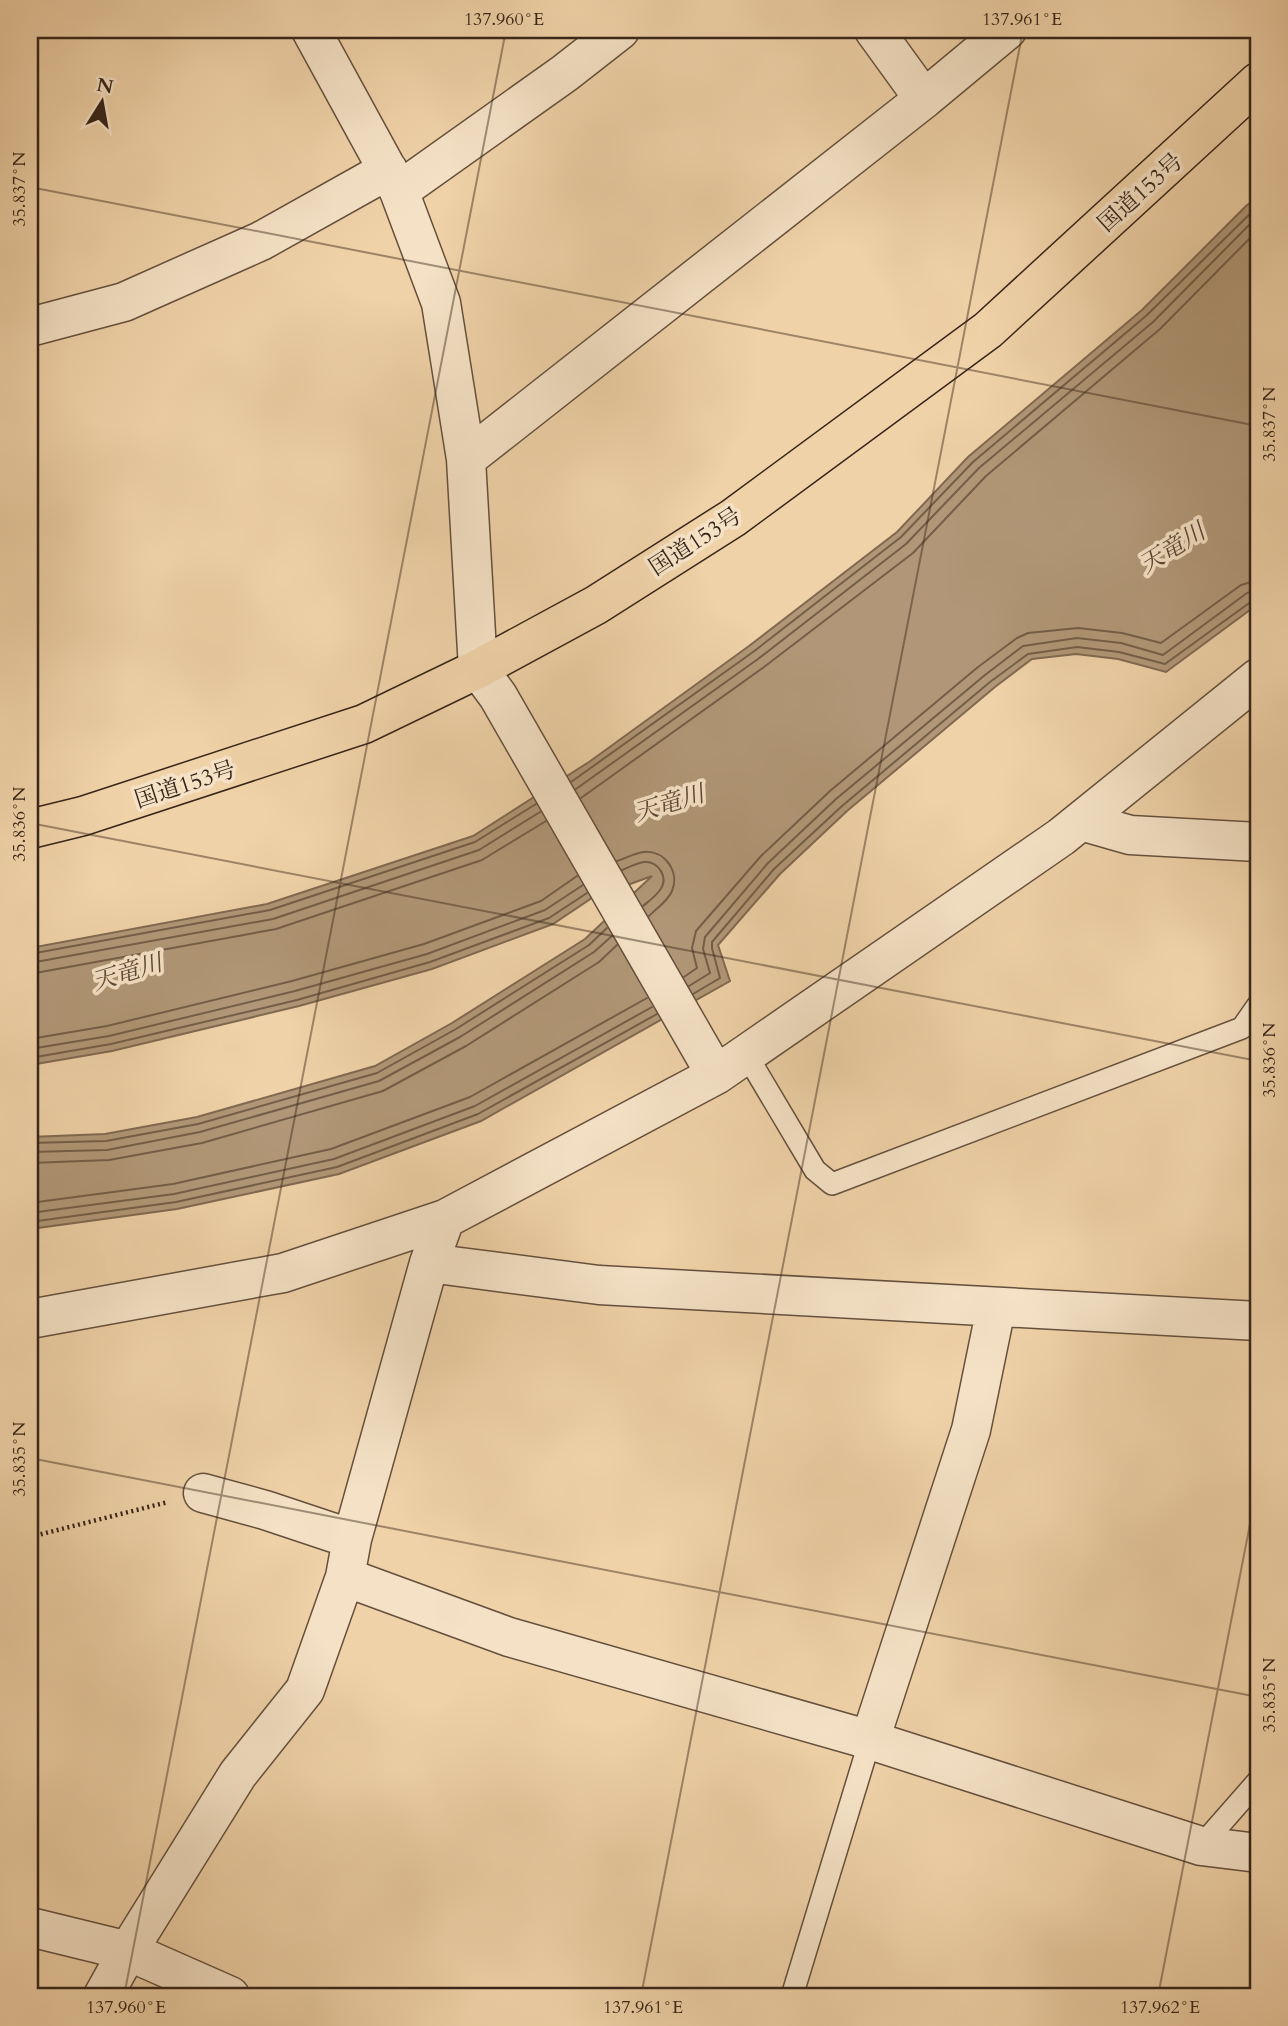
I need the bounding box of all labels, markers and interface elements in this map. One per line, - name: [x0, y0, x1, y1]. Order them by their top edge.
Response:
- text: 137.960°E: [464, 7, 544, 32]
- text: 137.961°E: [982, 7, 1062, 32]
- north arrow: [66, 66, 136, 136]
- text: N: [94, 72, 116, 101]
- street label: 国道153号: [1091, 146, 1189, 239]
- text: 35.837°N: [7, 151, 32, 227]
- text: 35.837°N: [1257, 386, 1282, 462]
- street label: 国道153号: [643, 500, 747, 583]
- water label: 天竜川: [1133, 514, 1214, 581]
- street label: 国道153号: [131, 754, 240, 815]
- water label: 天竜川: [630, 776, 711, 830]
- text: 35.836°N: [7, 786, 32, 862]
- water label: 天竜川: [88, 945, 169, 999]
- text: 35.836°N: [1257, 1022, 1282, 1098]
- text: 35.835°N: [7, 1421, 32, 1497]
- text: 35.835°N: [1257, 1657, 1282, 1733]
- text: 137.960°E: [86, 1995, 166, 2020]
- text: 137.961°E: [603, 1995, 683, 2020]
- text: 137.962°E: [1120, 1995, 1200, 2020]

